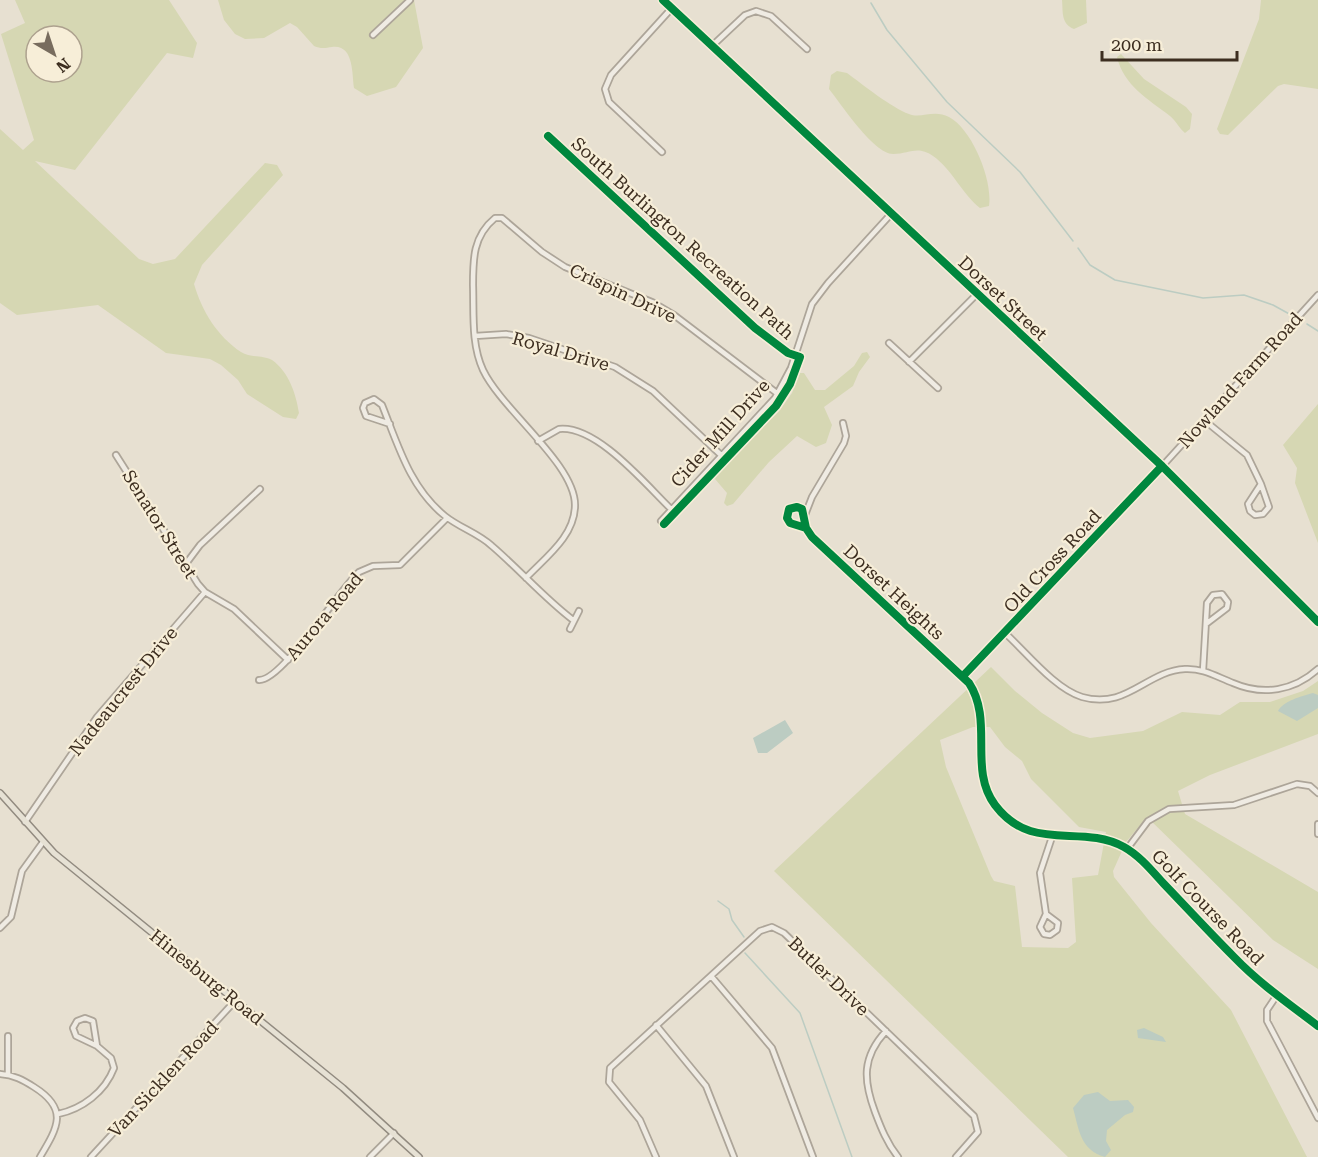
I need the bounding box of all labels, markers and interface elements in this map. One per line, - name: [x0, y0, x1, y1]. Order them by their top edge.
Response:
- north arrow: [24, 24, 84, 84]
- scale bar: [1102, 24, 1237, 62]
- text: 200 m: [1111, 34, 1162, 55]
- text: N: [52, 54, 74, 77]
- street label: South Burlington Recreation Path: [568, 133, 799, 344]
- street label: Dorset Street: [954, 252, 1052, 345]
- street label: Crispin Drive: [566, 259, 680, 327]
- street label: Nowland Farm Road: [1174, 308, 1307, 452]
- street label: Royal Drive: [510, 327, 612, 375]
- street label: Cider Mill Drive: [666, 375, 774, 491]
- street label: Senator Street: [118, 466, 202, 582]
- street label: Old Cross Road: [999, 505, 1105, 617]
- street label: Dorset Heights: [839, 540, 949, 644]
- street label: Aurora Road: [281, 568, 367, 664]
- street label: Nadeaucrest Drive: [65, 622, 182, 760]
- street label: Golf Course Road: [1148, 845, 1269, 969]
- street label: Hinesburg Road: [146, 925, 268, 1029]
- street label: Butler Drive: [784, 932, 874, 1020]
- street label: Van Sicklen Road: [104, 1016, 223, 1141]

